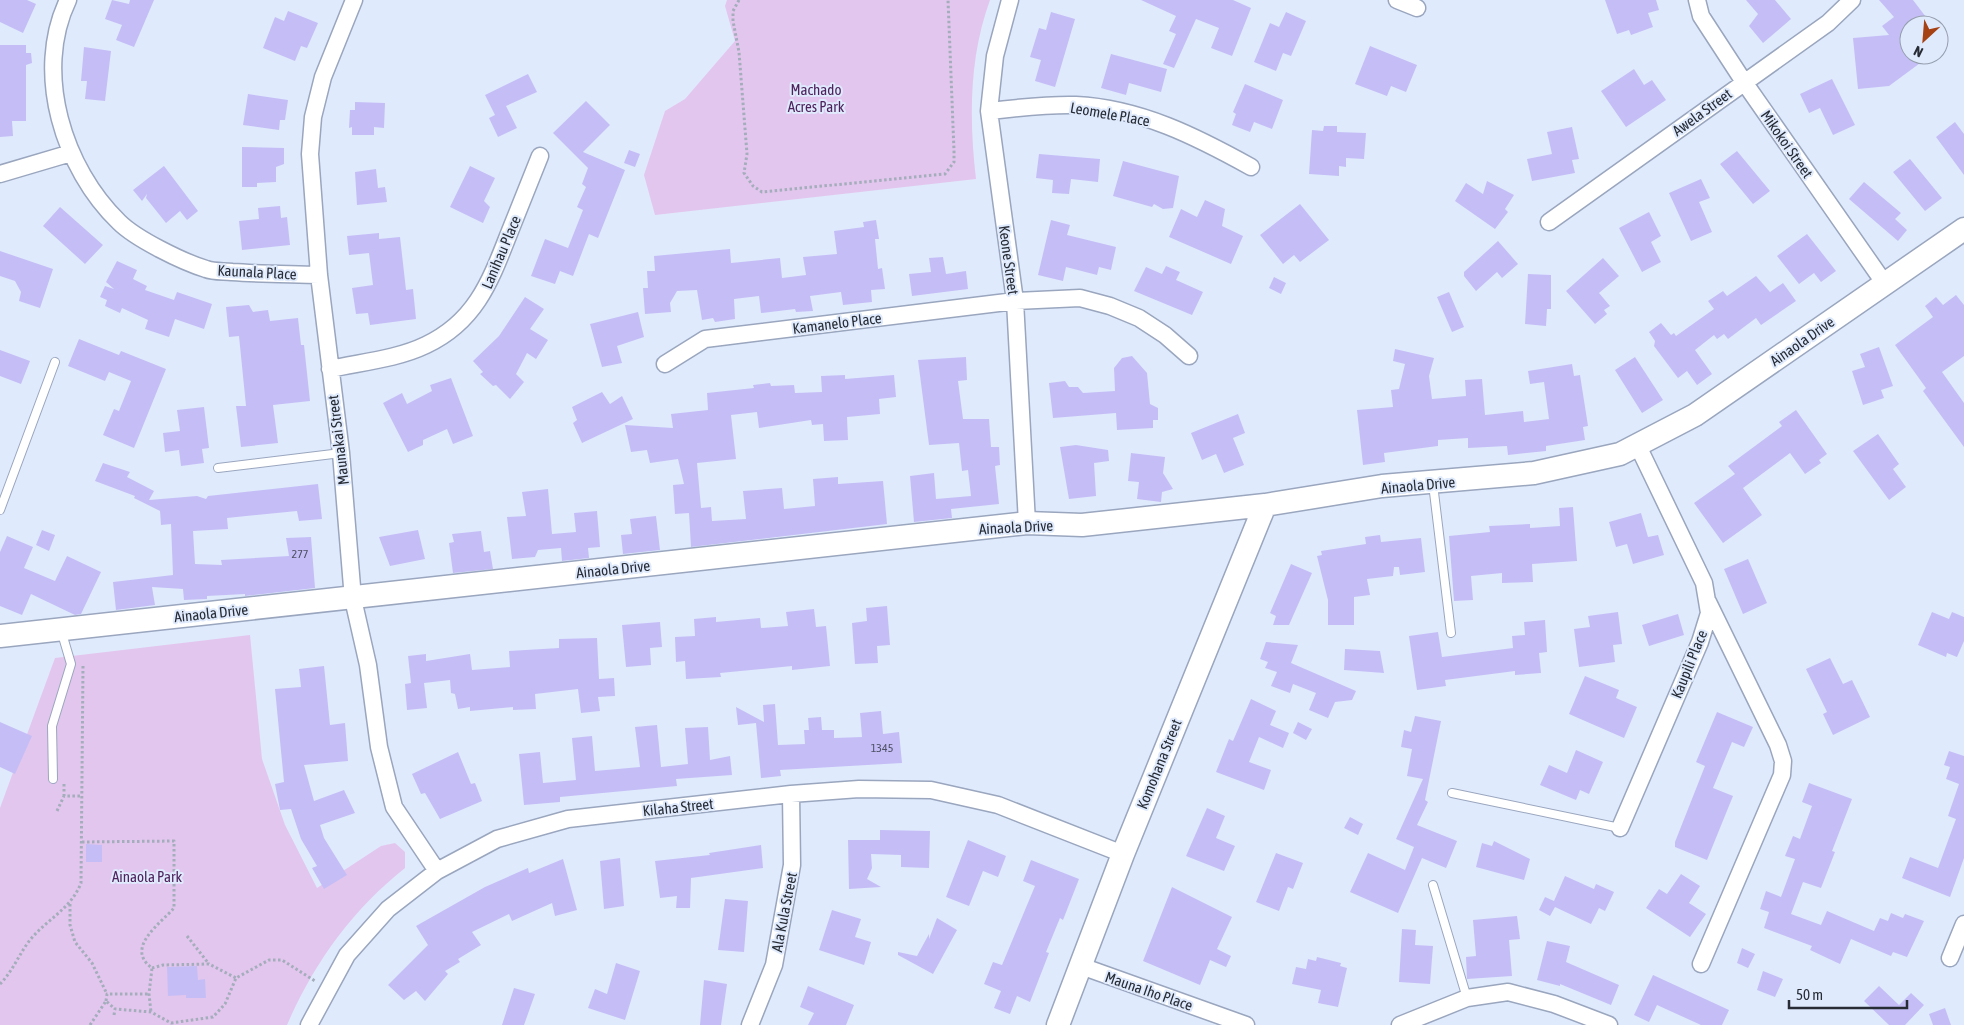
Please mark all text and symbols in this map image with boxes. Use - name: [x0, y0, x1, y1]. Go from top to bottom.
- north arrow: [1899, 15, 1949, 65]
- text: N: [1911, 43, 1926, 61]
- park label: Machado Acres Park: [788, 81, 845, 115]
- street label: Awela Street: [1669, 85, 1735, 139]
- street label: Leomele Place: [1069, 99, 1151, 129]
- street label: Mikokoi Street: [1757, 107, 1817, 181]
- street label: Lanihau Place: [478, 213, 524, 291]
- street label: Keone Street: [996, 224, 1022, 296]
- street label: Kaunala Place: [217, 261, 297, 283]
- street label: Kamanelo Place: [792, 309, 883, 337]
- street label: Ainaola Drive: [1767, 313, 1837, 369]
- street label: Maunakai Street: [324, 394, 352, 486]
- street label: Ainaola Drive: [1380, 473, 1456, 497]
- street label: Ainaola Drive: [978, 517, 1054, 537]
- house number: 277: [292, 547, 309, 561]
- street label: Ainaola Drive: [575, 557, 651, 581]
- street label: Ainaola Drive: [173, 601, 249, 625]
- street label: Kaupili Place: [1668, 627, 1710, 701]
- street label: Komohana Street: [1133, 717, 1185, 811]
- house number: 1345: [871, 741, 893, 755]
- street label: Kilaha Street: [642, 795, 714, 819]
- park label: Ainaola Park: [112, 868, 182, 885]
- street label: Ala Kula Street: [768, 871, 800, 953]
- street label: Mauna Iho Place: [1103, 968, 1195, 1014]
- scale bar: [1789, 978, 1906, 1010]
- text: 50 m: [1796, 986, 1823, 1003]

